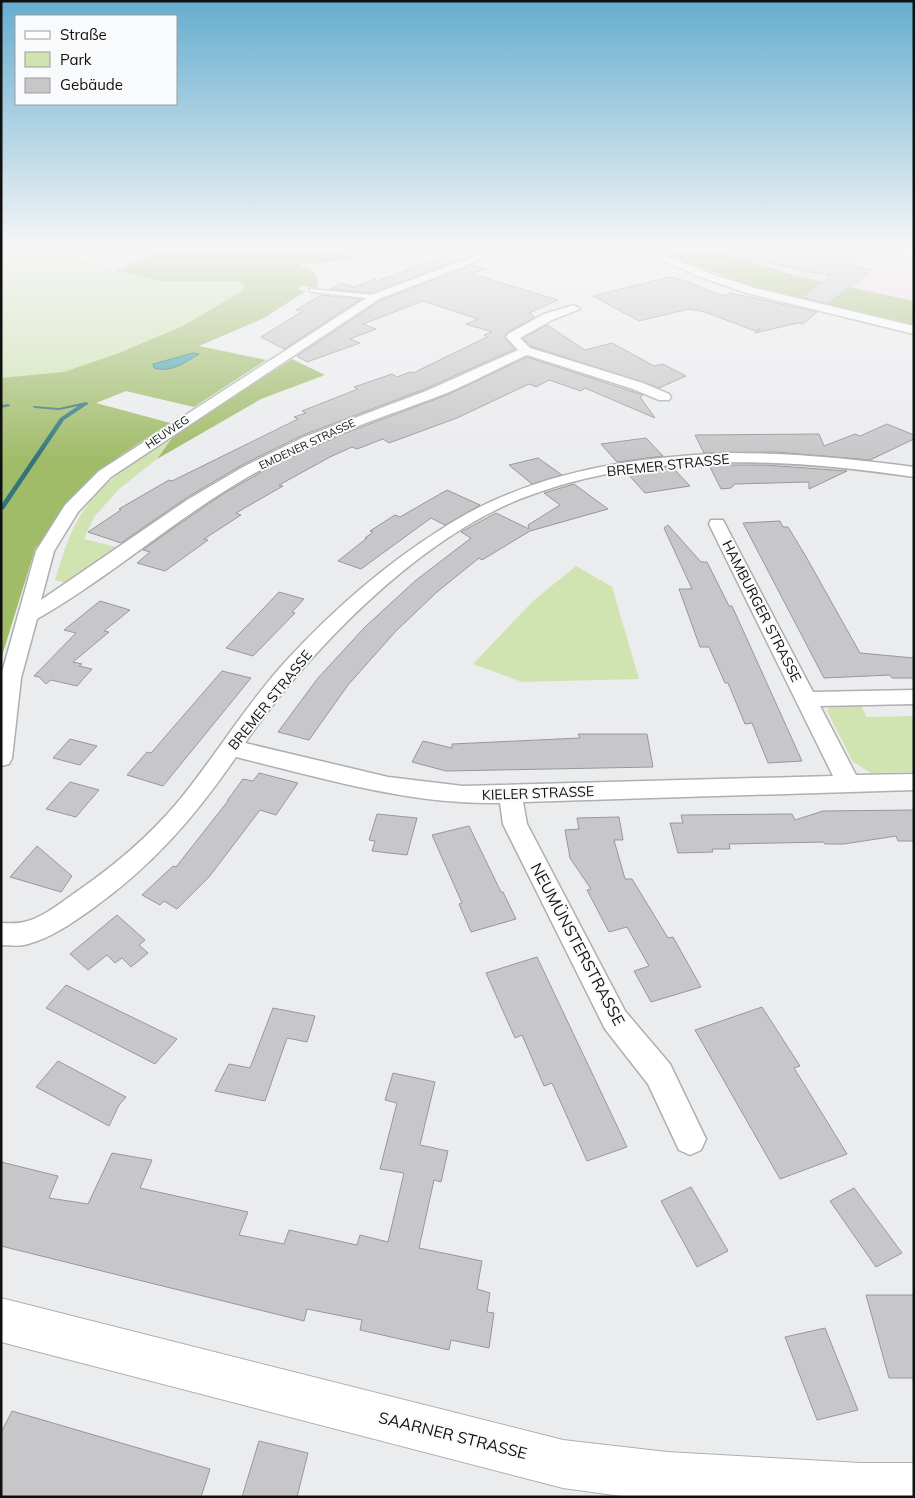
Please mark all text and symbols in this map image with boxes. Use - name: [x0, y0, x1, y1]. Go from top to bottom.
- legend: [15, 15, 178, 105]
- text: Straße: [60, 25, 107, 44]
- text: Park: [60, 50, 92, 69]
- text: Gebäude: [60, 75, 123, 94]
- street label: HEUWEG: [143, 412, 191, 452]
- street label: EMDENER STRASSE: [257, 416, 357, 472]
- street label: BREMER STRASSE: [606, 450, 730, 480]
- street label: HAMBURGER STRASSE: [718, 537, 806, 685]
- street label: BREMER STRASSE: [224, 646, 316, 754]
- street label: KIELER STRASSE: [482, 782, 594, 804]
- street label: NEUMÜNSTERSTRASSE: [527, 859, 629, 1029]
- street label: SAARNER STRASSE: [377, 1407, 529, 1463]

